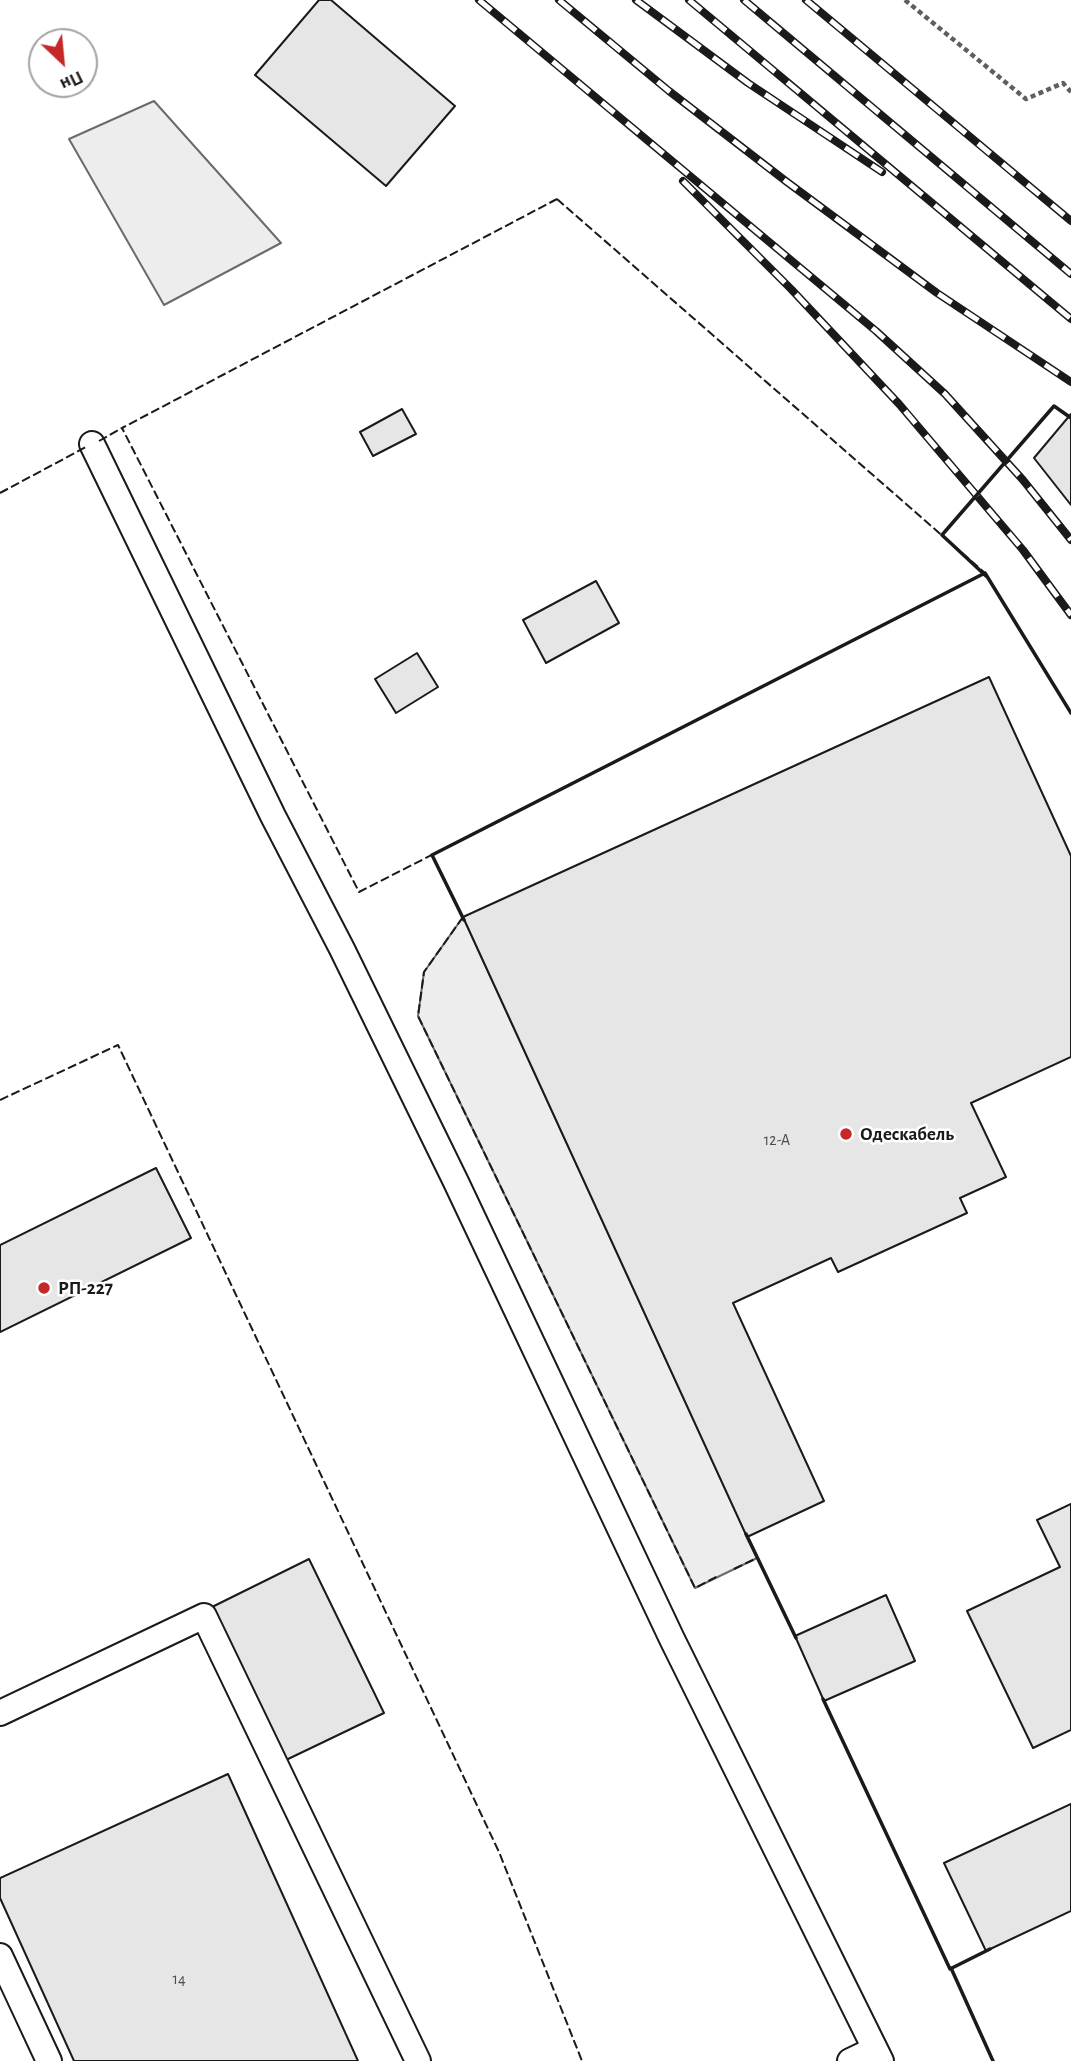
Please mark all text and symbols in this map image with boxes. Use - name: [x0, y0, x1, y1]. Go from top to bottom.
- north arrow: [28, 28, 98, 98]
- text: Пн: [57, 67, 86, 94]
- place label: Одескабель: [860, 1123, 954, 1145]
- marker: Одескабель: [838, 1126, 854, 1142]
- house number: 12-А: [764, 1130, 790, 1150]
- place label: РП-227: [58, 1277, 113, 1299]
- marker: РП-227: [36, 1280, 52, 1296]
- house number: 14: [172, 1969, 186, 1989]

